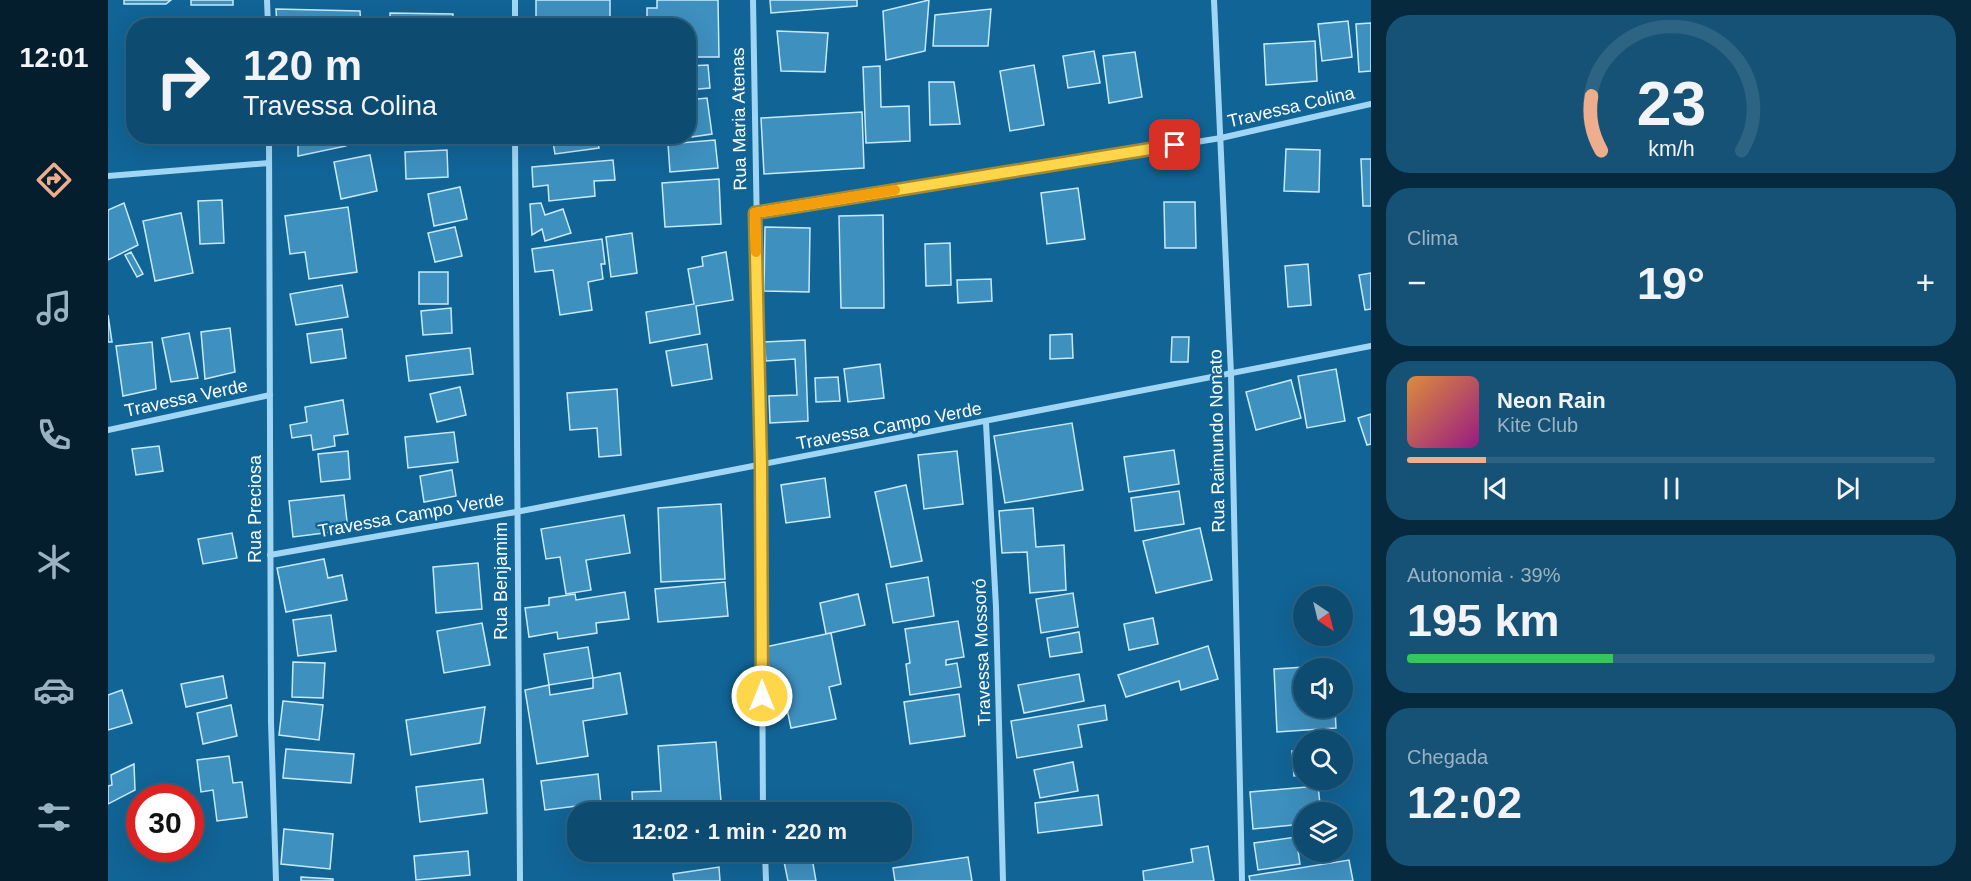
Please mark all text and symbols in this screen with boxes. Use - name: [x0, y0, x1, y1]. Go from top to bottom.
- icon: right: [144, 42, 222, 120]
- text: 120 m: [243, 42, 362, 89]
- text: 12:01: [19, 43, 89, 73]
- street label: Rua Maria Atenas: [728, 47, 750, 191]
- text: 23: [1636, 69, 1706, 138]
- street label: Travessa Colina: [1226, 82, 1357, 131]
- text: Travessa Colina: [243, 91, 437, 121]
- pin: [1149, 119, 1200, 170]
- icon: arrive: [1158, 128, 1191, 161]
- text: km/h: [1648, 137, 1694, 161]
- icon: directions: [33, 159, 75, 201]
- text: Clima: [1407, 227, 1458, 249]
- text: 19°: [1637, 258, 1705, 309]
- text: −: [1407, 264, 1426, 301]
- text: +: [1916, 264, 1935, 301]
- icon: music: [33, 287, 75, 329]
- street label: Rua Raimundo Nonato: [1205, 349, 1229, 533]
- street label: Travessa Verde: [123, 375, 249, 421]
- text: Neon Rain: [1497, 388, 1606, 413]
- street label: Travessa Campo Verde: [795, 398, 983, 454]
- icon: phone: [33, 414, 75, 456]
- text: Kite Club: [1497, 414, 1578, 436]
- street label: Rua Preciosa: [245, 454, 265, 563]
- icon: previous: [1479, 472, 1512, 505]
- icon: pause: [1655, 472, 1688, 505]
- icon: next: [1831, 472, 1864, 505]
- street label: Travessa Campo Verde: [316, 489, 506, 541]
- street label: Rua Benjamim: [491, 522, 511, 640]
- icon: climate: [33, 541, 75, 583]
- text: Autonomia · 39%: [1407, 564, 1560, 586]
- street label: Travessa Mossoró: [969, 578, 995, 726]
- north arrow: [1293, 586, 1353, 646]
- map controls: [1293, 586, 1353, 862]
- text: 195 km: [1407, 595, 1560, 646]
- button: sound: [1293, 658, 1353, 718]
- position arrow: [730, 664, 794, 728]
- icon: car: [33, 669, 75, 711]
- button: search: [1293, 730, 1353, 790]
- text: Chegada: [1407, 746, 1488, 768]
- text: 12:02: [1407, 777, 1522, 828]
- speed limit sign: 30: [126, 784, 204, 862]
- icon: filters: [33, 796, 75, 838]
- button: layers: [1293, 802, 1353, 862]
- text: 12:02 · 1 min · 220 m: [632, 819, 847, 844]

